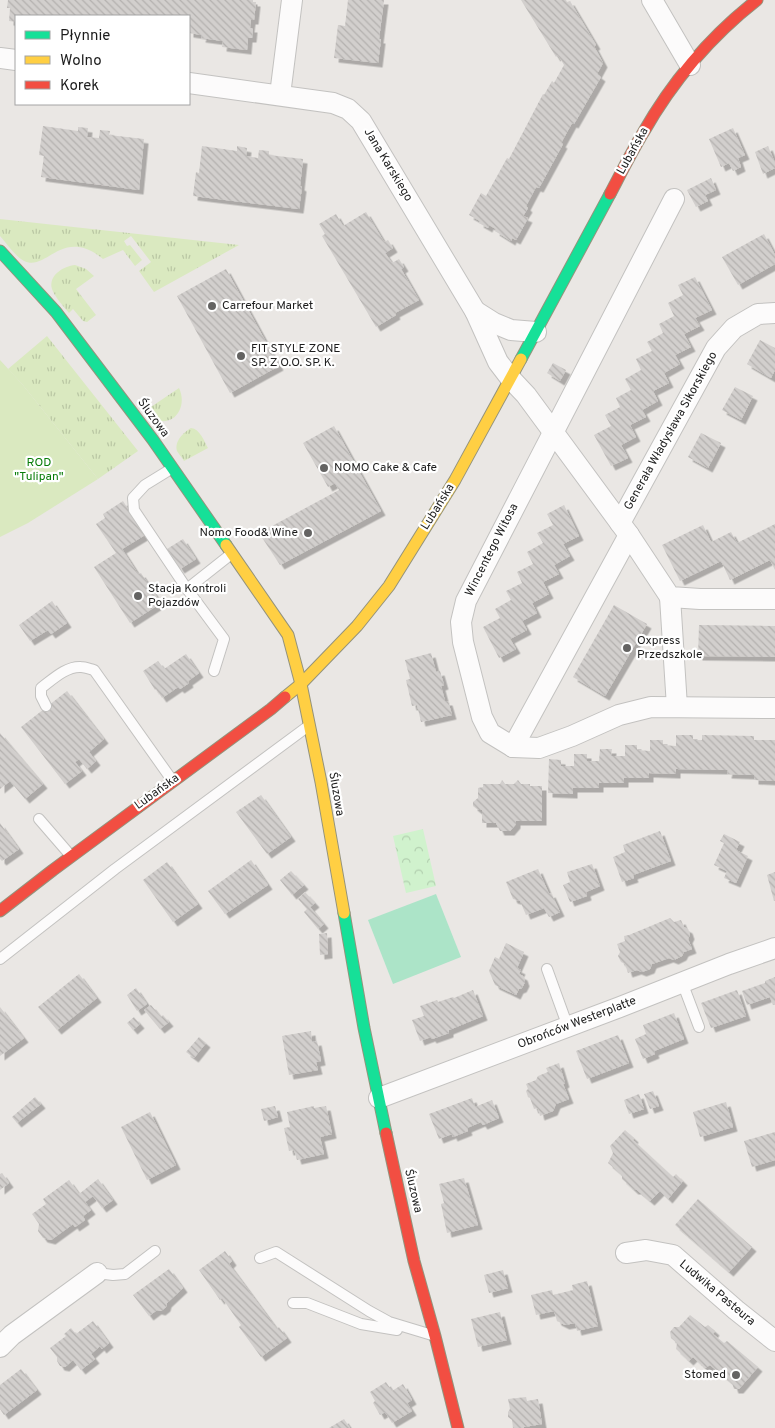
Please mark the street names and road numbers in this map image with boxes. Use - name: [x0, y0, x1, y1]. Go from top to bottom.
- street label: Jana Karskiego: [360, 125, 416, 205]
- street label: Lubańska: [613, 125, 653, 177]
- street label: Generała Władysława Sikorskiego: [621, 349, 721, 513]
- street label: Śluzowa: [133, 395, 173, 441]
- street label: Lubańska: [418, 481, 458, 533]
- street label: Wincentego Witosa: [462, 501, 522, 599]
- street label: Lubańska: [131, 770, 183, 814]
- street label: Śluzowa: [324, 771, 348, 817]
- street label: Obrońców Westerplatte: [515, 993, 639, 1053]
- street label: Śluzowa: [400, 1168, 426, 1214]
- street label: Ludwika Pasteura: [676, 1256, 758, 1330]

